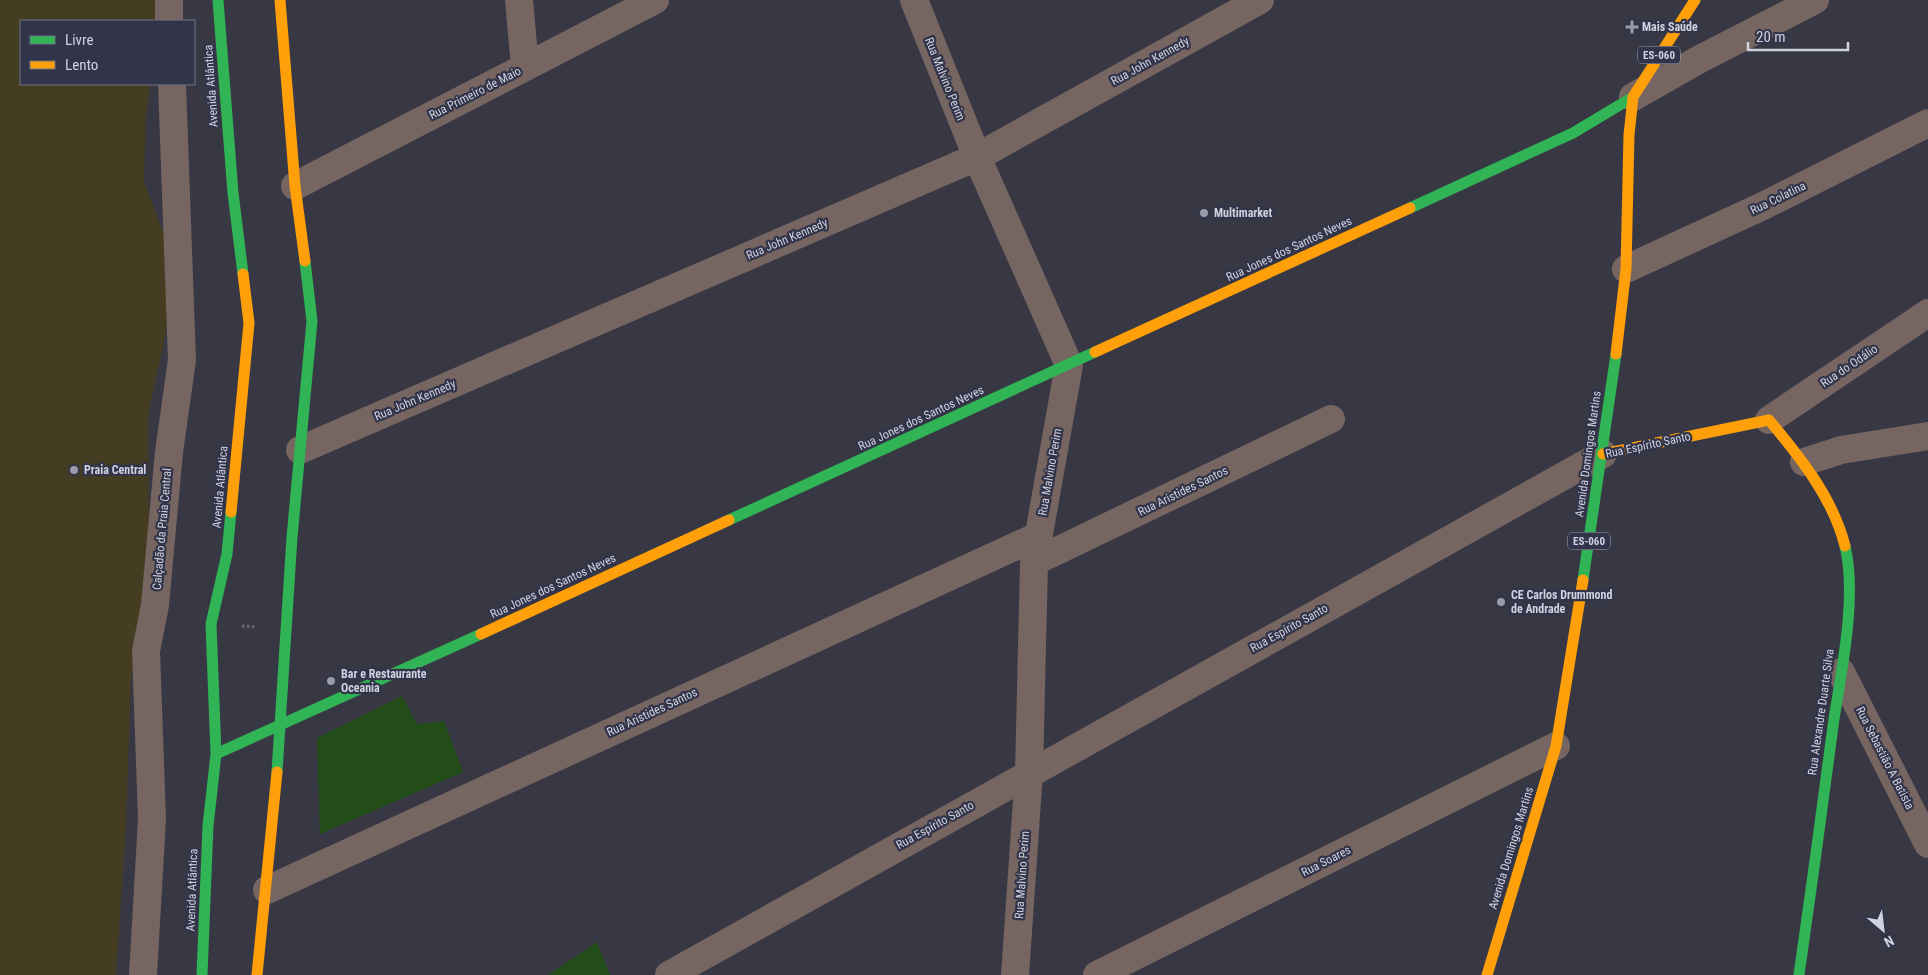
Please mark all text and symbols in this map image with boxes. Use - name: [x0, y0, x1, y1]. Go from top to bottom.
- legend: [20, 20, 195, 85]
- place label: Mais Saúde: [1642, 20, 1698, 34]
- scale bar: [1748, 20, 1848, 52]
- marker: Mais Saúde: [1626, 21, 1638, 33]
- text: 20 m: [1756, 28, 1786, 46]
- text: Livre: [65, 31, 93, 49]
- street label: Rua John Kennedy: [1109, 34, 1191, 88]
- street label: Rua Malvino Perim: [922, 35, 968, 123]
- street label: Avenida Atlântica: [201, 44, 221, 128]
- road number: ES-060: [1638, 46, 1680, 64]
- text: Lento: [65, 56, 98, 74]
- street label: Rua Primeiro de Maio: [427, 64, 523, 122]
- street label: Rua Colatina: [1748, 178, 1808, 217]
- place label: Multimarket: [1214, 206, 1273, 220]
- marker: Multimarket: [1198, 207, 1210, 219]
- street label: Rua Jones dos Santos Neves: [1224, 214, 1354, 284]
- street label: Rua John Kennedy: [744, 216, 830, 262]
- street label: Rua do Odálio: [1818, 342, 1880, 390]
- street label: Rua John Kennedy: [372, 377, 458, 423]
- street label: Rua Jones dos Santos Neves: [856, 383, 986, 453]
- street label: Avenida Domingos Martins: [1572, 390, 1604, 518]
- street label: Rua Malvino Perim: [1035, 427, 1065, 517]
- street label: Rua Espírito Santo: [1604, 429, 1692, 461]
- street label: Avenida Atlântica: [209, 445, 231, 529]
- place label: Praia Central: [84, 463, 146, 477]
- street label: Rua Aristides Santos: [1136, 463, 1230, 519]
- marker: Praia Central: [68, 464, 80, 476]
- street label: Calçadão da Praia Central: [150, 467, 174, 591]
- road number: ES-060: [1568, 532, 1610, 550]
- street label: Rua Jones dos Santos Neves: [488, 551, 618, 621]
- place label: CE Carlos Drummond de Andrade: [1511, 588, 1612, 616]
- marker: CE Carlos Drummond de Andrade: [1495, 596, 1507, 608]
- street label: Rua Espírito Santo: [1248, 601, 1330, 655]
- street label: Rua Alexandre Duarte Silva: [1805, 648, 1837, 776]
- place label: Bar e Restaurante Oceania: [341, 667, 427, 695]
- marker: Bar e Restaurante Oceania: [325, 675, 337, 687]
- street label: Rua Aristides Santos: [604, 685, 700, 739]
- street label: Rua Sebastião A Batista: [1853, 704, 1917, 812]
- street label: Avenida Domingos Martins: [1486, 785, 1536, 911]
- street label: Rua Espírito Santo: [894, 798, 976, 852]
- street label: Rua Malvino Perim: [1012, 830, 1032, 920]
- street label: Rua Soares: [1299, 843, 1353, 879]
- street label: Avenida Atlântica: [184, 848, 200, 932]
- north arrow: [1858, 905, 1908, 955]
- text: N: [1882, 932, 1897, 951]

